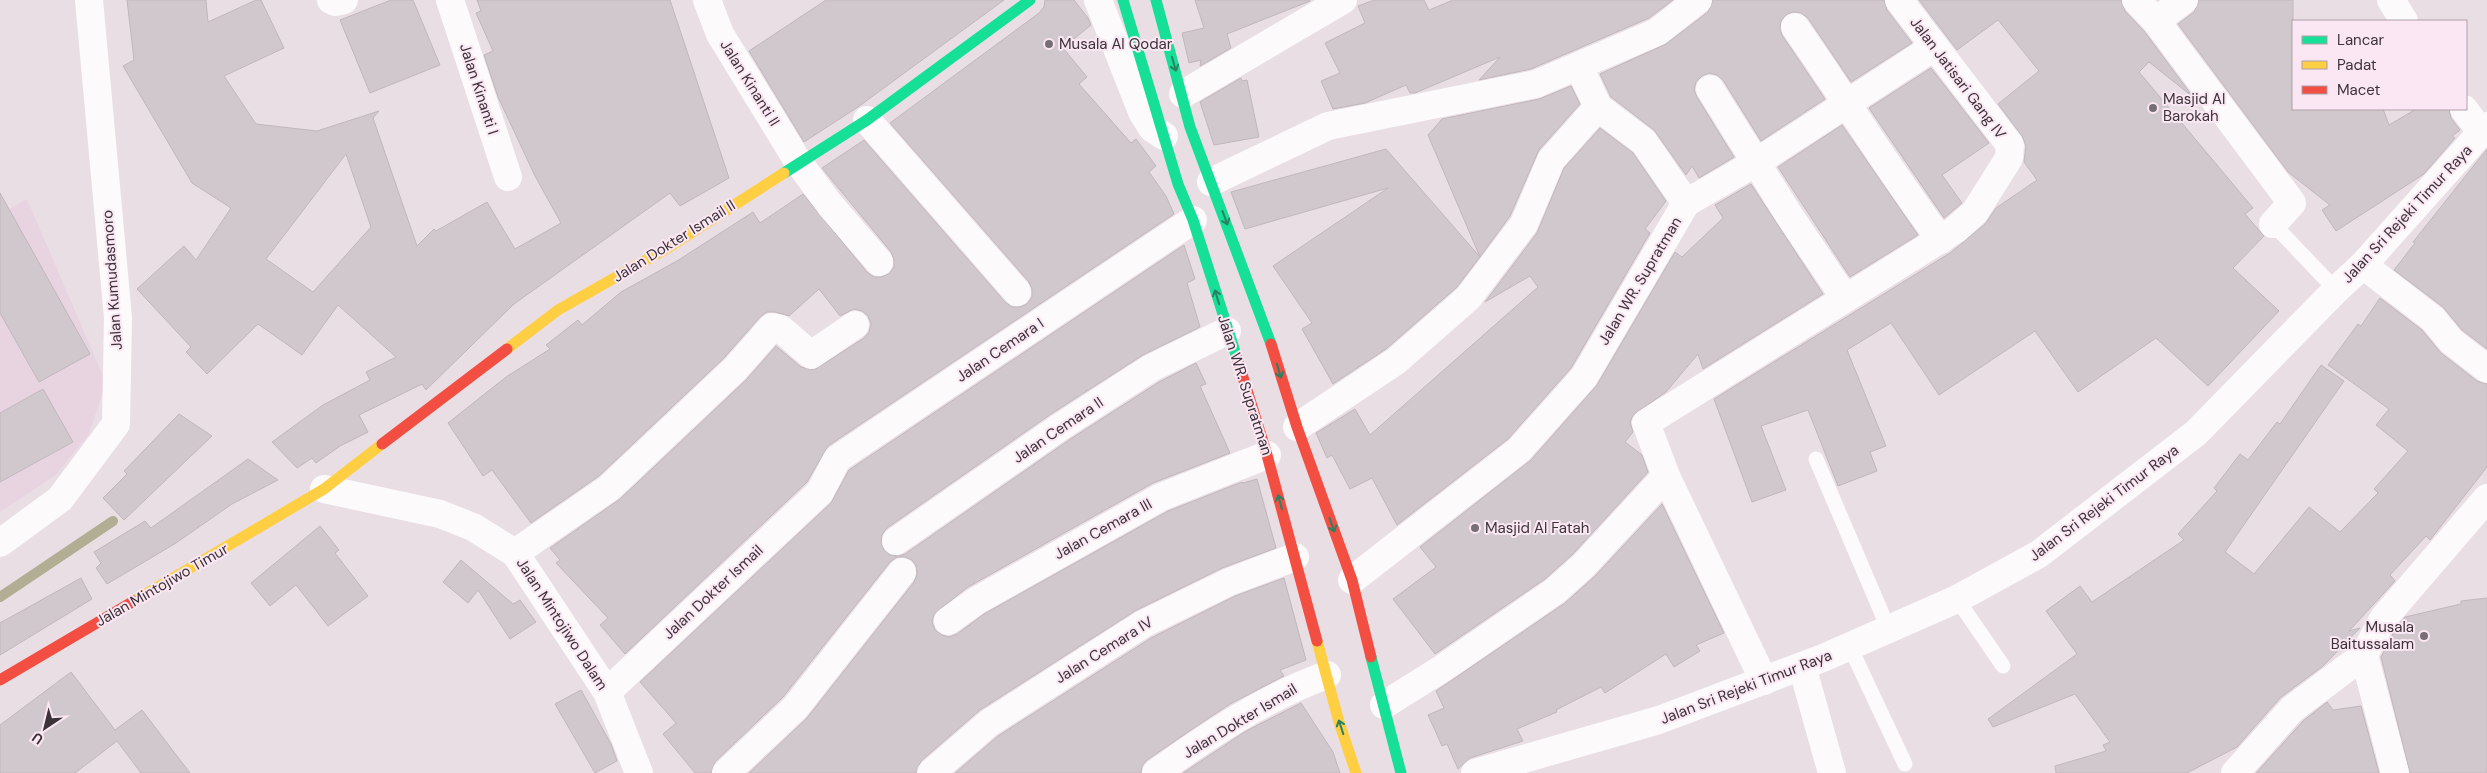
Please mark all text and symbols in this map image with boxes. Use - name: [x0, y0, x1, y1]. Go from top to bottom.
- street label: Jalan Jatisari Gang IV: [1906, 13, 2010, 143]
- legend: [2292, 20, 2467, 110]
- text: Lancar: [2337, 30, 2384, 50]
- place label: Musala Al Qodar: [1059, 34, 1173, 54]
- street label: Jalan Kinanti II: [716, 36, 784, 130]
- marker: Musala Al Qodar: [1043, 38, 1055, 50]
- street label: Jalan Kinanti I: [455, 41, 503, 137]
- one-way arrow: [1170, 55, 1179, 71]
- text: Padat: [2337, 55, 2377, 75]
- text: Macet: [2337, 80, 2381, 100]
- place label: Masjid Al Barokah: [2163, 89, 2225, 126]
- marker: Masjid Al Barokah: [2147, 102, 2159, 114]
- street label: Jalan Sri Rejeki Timur Raya: [2338, 141, 2476, 287]
- street label: Jalan Dokter Ismail II: [609, 195, 739, 287]
- street label: Jalan Kumudasmoro: [97, 209, 127, 351]
- one-way arrow: [1221, 210, 1230, 225]
- street label: Jalan WR. Supratman: [1594, 213, 1686, 349]
- one-way arrow: [1211, 289, 1221, 305]
- street label: Jalan WR. Supratman: [1213, 312, 1277, 458]
- street label: Jalan Cemara I: [952, 313, 1048, 387]
- one-way arrow: [1275, 363, 1285, 379]
- street label: Jalan Cemara II: [1009, 392, 1107, 468]
- street label: Jalan Sri Rejeki Timur Raya: [2025, 440, 2183, 566]
- street label: Jalan Cemara III: [1051, 494, 1155, 564]
- one-way arrow: [1275, 495, 1284, 511]
- one-way arrow: [1328, 516, 1337, 532]
- place label: Masjid Al Fatah: [1485, 518, 1589, 538]
- marker: Masjid Al Fatah: [1469, 522, 1481, 534]
- street label: Jalan Mintojiwo Timur: [92, 539, 232, 631]
- street label: Jalan Dokter Ismail: [659, 540, 767, 644]
- street label: Jalan Mintojiwo Dalam: [512, 554, 612, 694]
- street label: Jalan Cemara IV: [1051, 612, 1157, 688]
- place label: Musala Baitussalam: [2331, 617, 2414, 654]
- marker: Musala Baitussalam: [2418, 630, 2430, 642]
- street label: Jalan Sri Rejeki Timur Raya: [1657, 645, 1835, 729]
- street label: Jalan Dokter Ismail: [1179, 679, 1301, 763]
- north arrow: [20, 703, 70, 753]
- one-way arrow: [1336, 719, 1345, 735]
- text: U: [28, 729, 47, 749]

